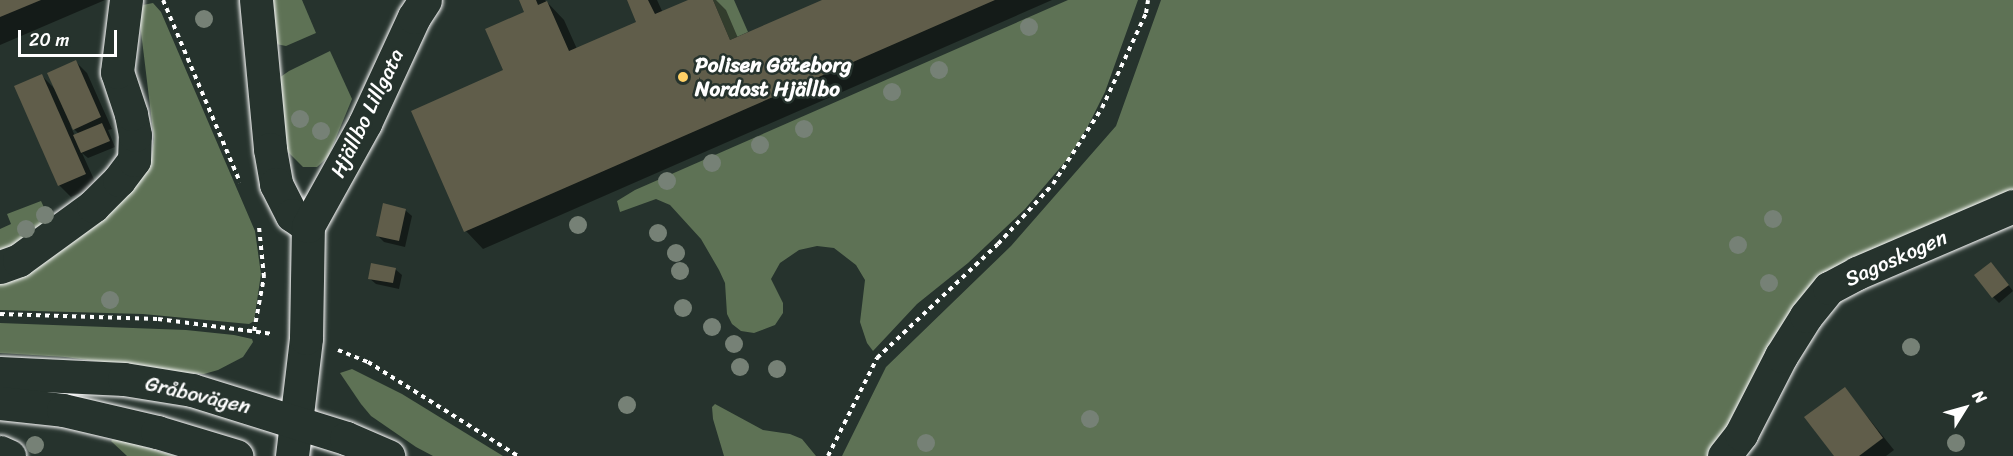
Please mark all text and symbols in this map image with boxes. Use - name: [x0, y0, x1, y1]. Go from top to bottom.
- scale bar: [21, 18, 120, 56]
- text: 20 m: [29, 24, 69, 56]
- street label: Hjällbo Lillgata: [325, 44, 409, 182]
- place label: Polisen Göteborg Nordost Hjällbo: [695, 52, 852, 102]
- marker: Polisen Göteborg Nordost Hjällbo: [676, 70, 690, 84]
- street label: Sagoskogen: [1841, 224, 1951, 292]
- street label: Gråbovägen: [143, 371, 253, 419]
- north arrow: [1935, 378, 1995, 438]
- text: N: [1965, 384, 1995, 410]

